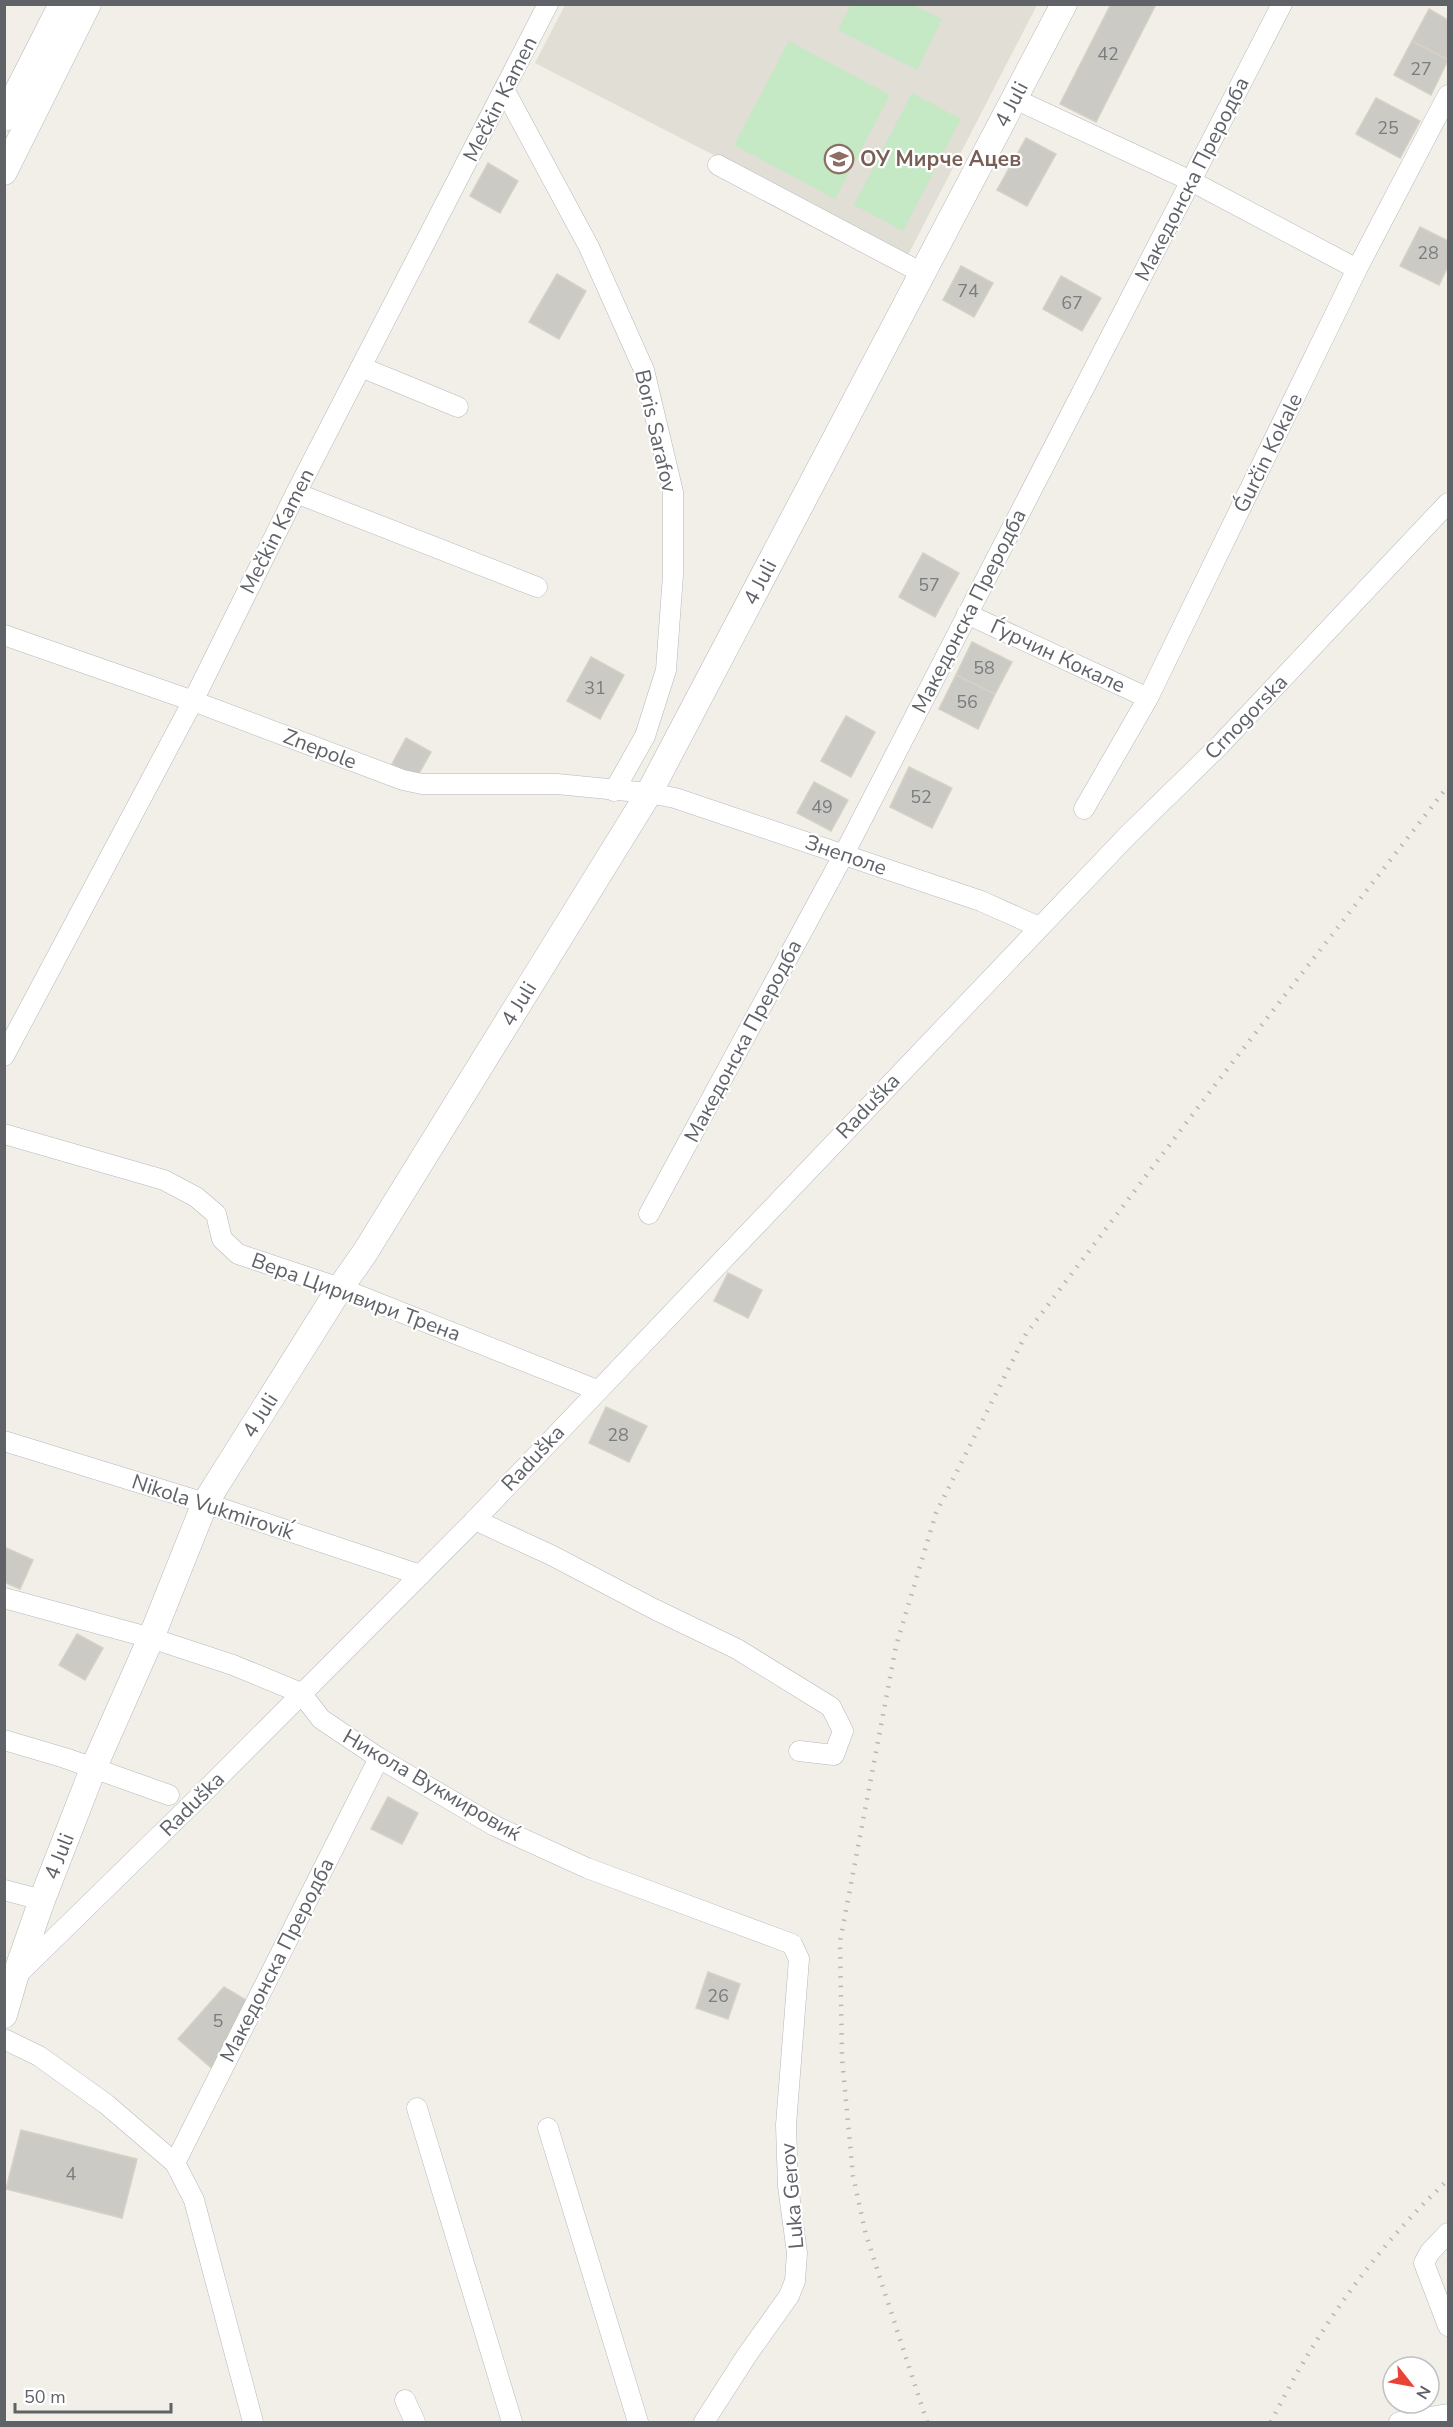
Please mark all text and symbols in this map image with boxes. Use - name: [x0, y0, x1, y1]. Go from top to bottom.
- street label: Mečkin Kamen: [456, 32, 544, 166]
- house number: 42: [1097, 42, 1119, 66]
- house number: 27: [1410, 57, 1432, 81]
- street label: Македонска Преродба: [1128, 72, 1256, 286]
- street label: 4 Juli: [988, 77, 1035, 132]
- house number: 25: [1377, 116, 1399, 140]
- school or university icon: ОУ Мирче Ацев: [823, 143, 855, 175]
- place label: ОУ Мирче Ацев: [860, 145, 1021, 173]
- house number: 28: [1417, 241, 1439, 265]
- house number: 74: [957, 279, 979, 303]
- house number: 67: [1061, 291, 1083, 315]
- street label: Boris Sarafov: [628, 367, 684, 495]
- street label: Ǵurčin Kokale: [1227, 389, 1309, 517]
- street label: Mečkin Kamen: [233, 464, 321, 598]
- street label: Македонска Преродба: [905, 504, 1033, 718]
- street label: 4 Juli: [736, 555, 783, 610]
- house number: 57: [918, 573, 940, 597]
- street label: Ѓурчин Кокале: [986, 613, 1130, 699]
- house number: 58: [973, 656, 995, 680]
- street label: Crnogorska: [1198, 668, 1294, 766]
- house number: 31: [584, 676, 606, 700]
- house number: 56: [956, 690, 978, 714]
- street label: Znepole: [279, 722, 361, 776]
- house number: 52: [910, 785, 932, 809]
- house number: 49: [811, 795, 833, 819]
- street label: Знеполе: [801, 828, 891, 882]
- street label: Македонска Преродба: [678, 935, 808, 1147]
- street label: 4 Juli: [494, 976, 543, 1031]
- street label: Raduška: [830, 1067, 906, 1145]
- street label: Вера Циривири Трена: [248, 1246, 464, 1348]
- street label: 4 Juli: [236, 1388, 285, 1443]
- street label: Raduška: [495, 1419, 571, 1497]
- house number: 28: [607, 1423, 629, 1447]
- street label: Nikola Vukmiroviḱ: [128, 1467, 298, 1547]
- street label: Никола Вукмировиќ: [338, 1723, 527, 1848]
- street label: Raduška: [154, 1766, 230, 1842]
- street label: 4 Juli: [37, 1829, 81, 1884]
- street label: Македонска Преродба: [213, 1853, 341, 2067]
- house number: 26: [707, 1984, 729, 2008]
- house number: 5: [213, 2009, 223, 2033]
- street label: Luka Gerov: [773, 2142, 811, 2250]
- house number: 4: [66, 2162, 77, 2186]
- north arrow: [1381, 2355, 1441, 2415]
- scale bar: [15, 2376, 171, 2414]
- text: N: [1410, 2381, 1436, 2403]
- text: 50 m: [24, 2385, 66, 2409]

